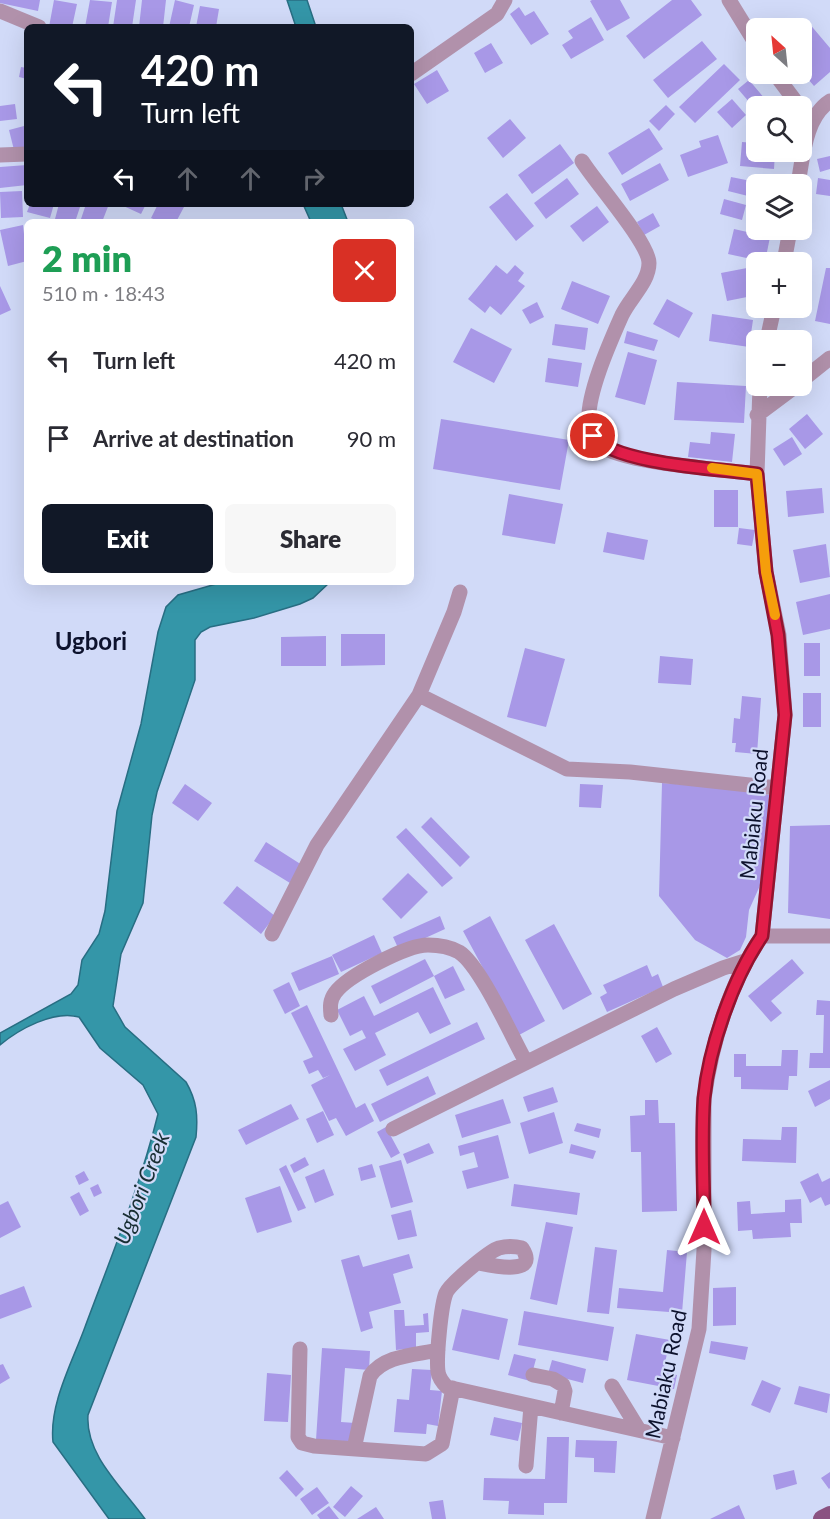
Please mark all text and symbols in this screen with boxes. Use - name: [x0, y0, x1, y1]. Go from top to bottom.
- north arrow: [746, 18, 812, 84]
- map controls: [746, 18, 812, 396]
- text: 420 m: [141, 45, 259, 95]
- icon: left: [42, 48, 120, 126]
- text: Turn left: [141, 96, 240, 129]
- button: search: [746, 96, 812, 162]
- icon: left: [108, 162, 141, 195]
- icon: ahead: [171, 162, 204, 195]
- icon: ahead: [234, 162, 267, 195]
- icon: right: [297, 162, 330, 195]
- button: layers: [746, 174, 812, 240]
- text: 2 min: [42, 236, 132, 280]
- button: close: [333, 239, 396, 302]
- button: +: [746, 252, 812, 318]
- text: 510 m · 18:43: [42, 281, 165, 305]
- button: −: [746, 330, 812, 396]
- icon: left: [42, 344, 75, 377]
- text: Turn left: [93, 347, 175, 374]
- text: 420 m: [334, 347, 396, 374]
- pin: [567, 410, 618, 461]
- icon: arrive: [576, 419, 609, 452]
- icon: arrive: [42, 422, 75, 455]
- text: Arrive at destination: [93, 425, 294, 452]
- text: 90 m: [347, 425, 396, 452]
- button: Exit: [42, 504, 213, 573]
- button: Share: [225, 504, 396, 573]
- district label: Ugbori: [55, 626, 127, 655]
- street label: Mabiaku Road: [734, 747, 772, 881]
- water label: Ugbori Creek: [107, 1128, 175, 1248]
- position arrow: [672, 1195, 736, 1259]
- street label: Mabiaku Road: [639, 1307, 691, 1441]

